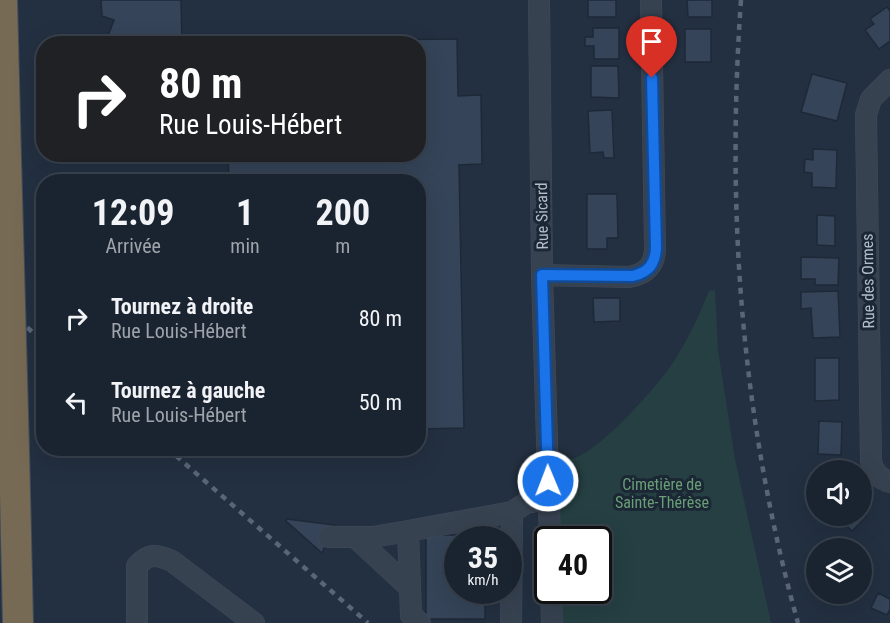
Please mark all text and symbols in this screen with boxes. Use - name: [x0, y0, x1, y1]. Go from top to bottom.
- pin: [626, 16, 677, 78]
- icon: arrive: [635, 25, 668, 58]
- text: 80 m: [159, 59, 242, 108]
- icon: right: [60, 60, 138, 138]
- text: Rue Louis-Hébert: [159, 109, 342, 141]
- street label: Rue Sicard: [532, 182, 552, 250]
- text: 12:09: [92, 192, 174, 234]
- text: 1: [236, 192, 254, 234]
- text: 200: [316, 192, 370, 234]
- street label: Rue des Ormes: [858, 233, 878, 329]
- text: Arrivée: [105, 234, 161, 258]
- text: min: [230, 234, 260, 258]
- text: m: [335, 234, 350, 258]
- text: Tournez à droite: [111, 294, 253, 319]
- icon: right: [60, 302, 93, 335]
- text: 80 m: [359, 306, 402, 331]
- text: Rue Louis-Hébert: [111, 319, 247, 343]
- text: Tournez à gauche: [111, 378, 265, 403]
- icon: left: [60, 386, 93, 419]
- text: 50 m: [359, 390, 402, 415]
- text: Rue Louis-Hébert: [111, 403, 247, 427]
- position arrow: [516, 449, 580, 513]
- map controls: [806, 460, 872, 604]
- button: sound: [806, 460, 872, 526]
- park label: Cimetière de Sainte-Thérèse: [615, 475, 709, 512]
- speed limit sign: 40: [534, 526, 612, 604]
- button: layers: [806, 538, 872, 604]
- text: 35: [468, 540, 498, 575]
- text: km/h: [468, 571, 498, 589]

